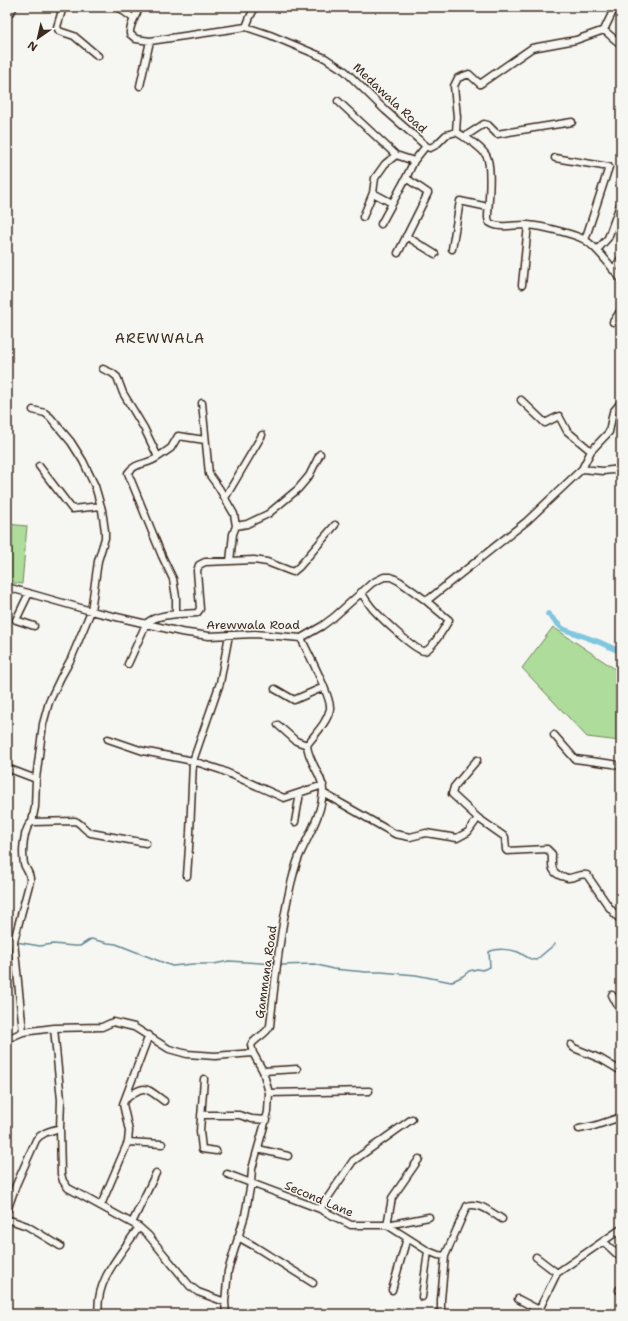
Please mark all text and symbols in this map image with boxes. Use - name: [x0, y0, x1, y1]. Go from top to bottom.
- north arrow: [18, 18, 58, 58]
- text: N: [25, 37, 40, 55]
- street label: Medawala Road: [350, 59, 431, 137]
- district label: AREWWALA: [115, 329, 205, 347]
- street label: Arewwala Road: [206, 617, 300, 633]
- street label: Gammana Road: [252, 924, 280, 1019]
- street label: Second Lane: [282, 1177, 356, 1221]

